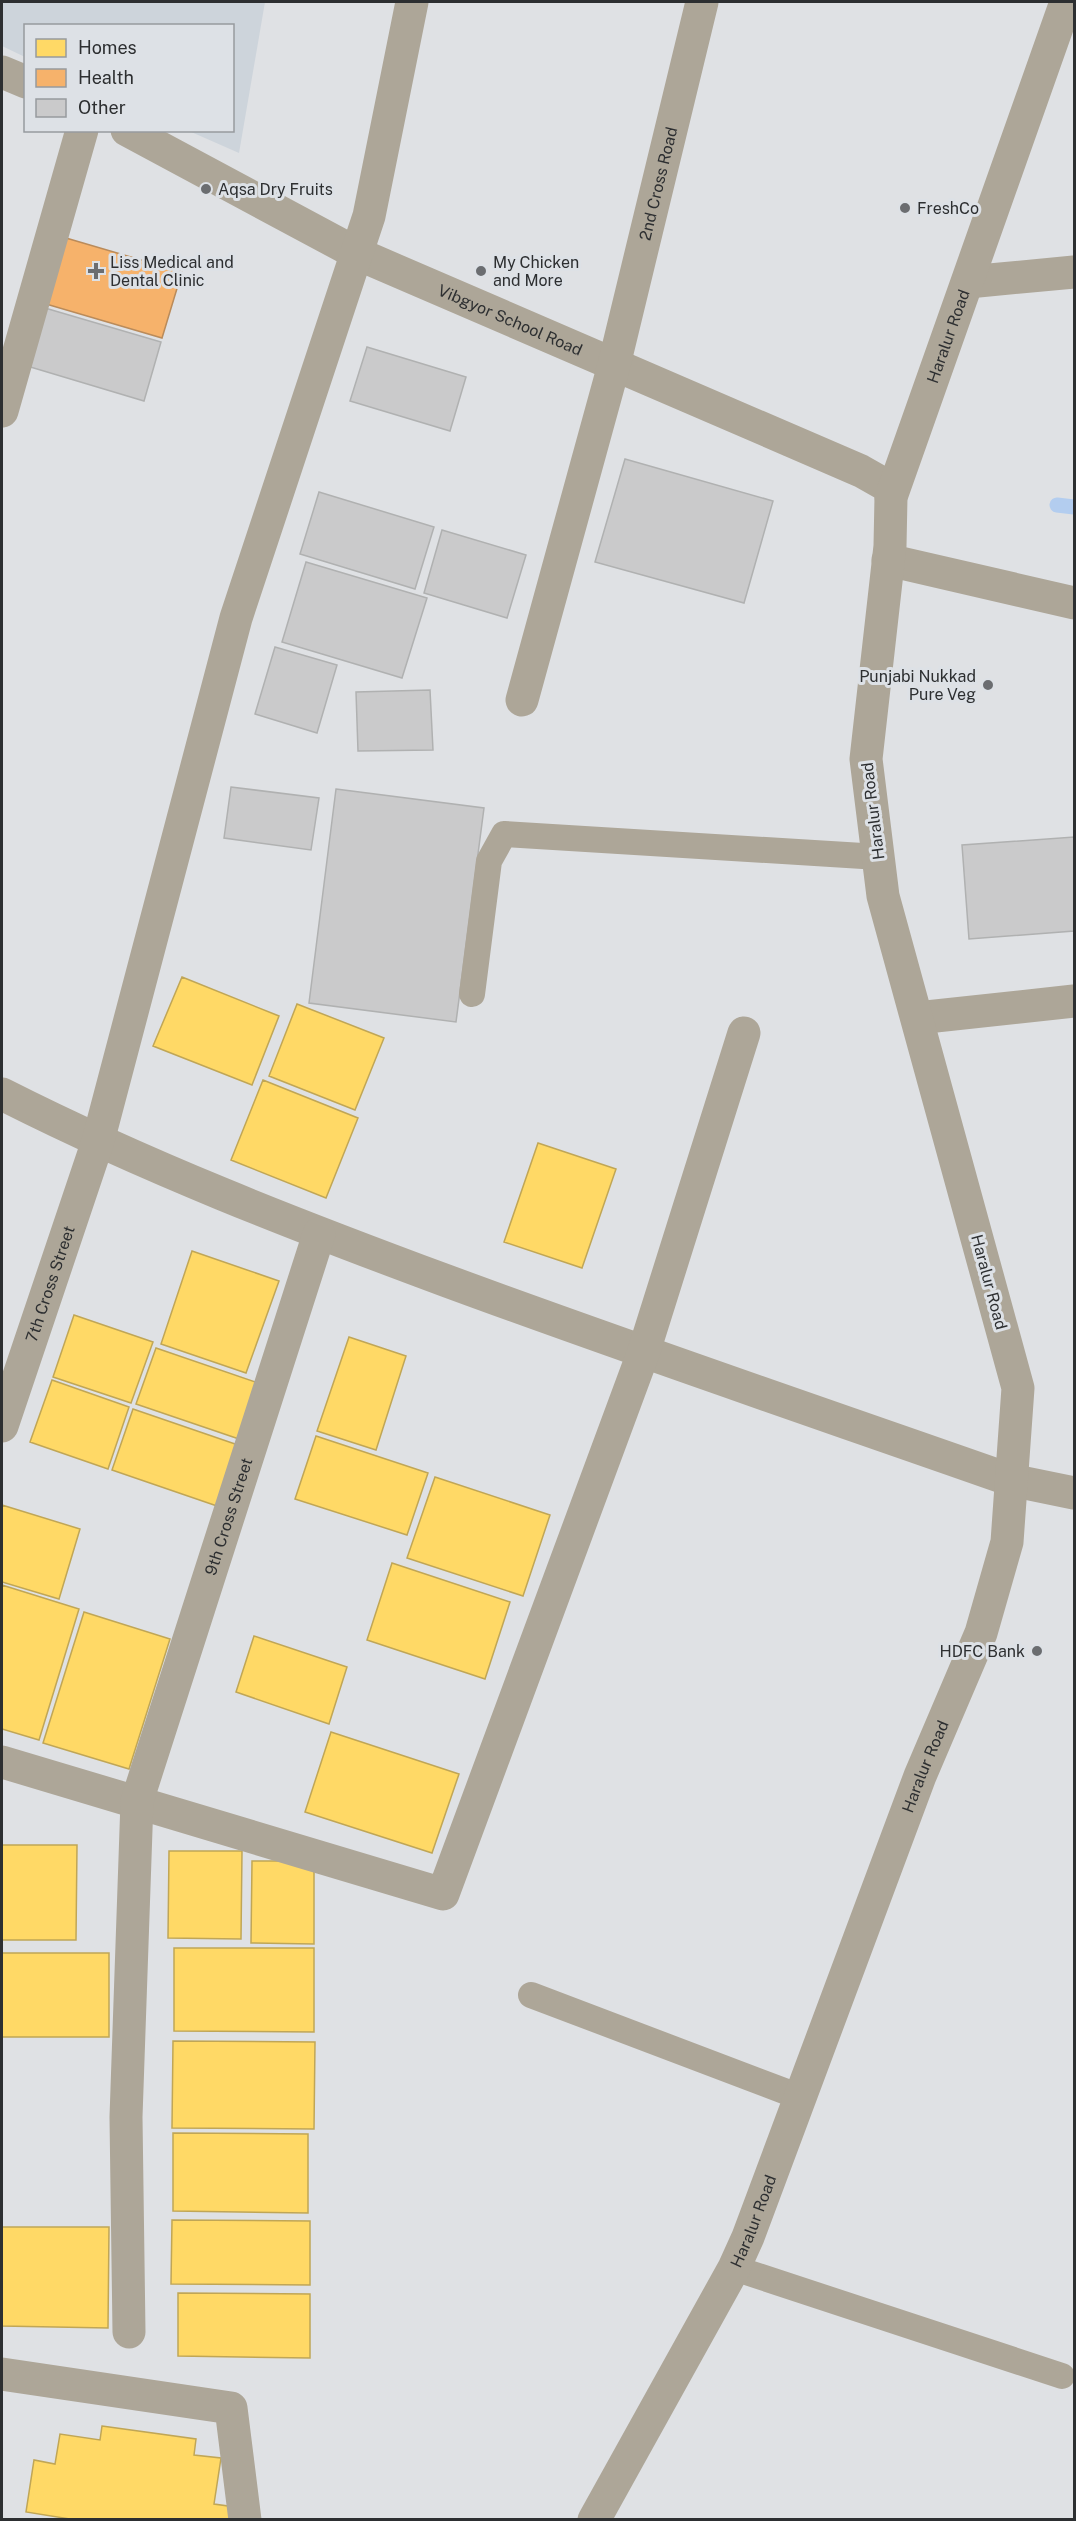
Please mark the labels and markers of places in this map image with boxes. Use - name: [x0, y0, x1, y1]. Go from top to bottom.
- place label: Aqsa Dry Fruits: [218, 180, 333, 199]
- marker: Aqsa Dry Fruits: [199, 182, 213, 196]
- place label: FreshCo: [917, 199, 979, 218]
- marker: FreshCo: [898, 201, 912, 215]
- place label: Liss Medical and Dental Clinic: [110, 253, 234, 290]
- place label: My Chicken and More: [493, 253, 579, 290]
- marker: Liss Medical and Dental Clinic: [87, 262, 105, 280]
- marker: My Chicken and More: [474, 264, 488, 278]
- place label: Punjabi Nukkad Pure Veg: [859, 667, 976, 704]
- marker: Punjabi Nukkad Pure Veg: [981, 678, 995, 692]
- place label: HDFC Bank: [939, 1642, 1025, 1661]
- marker: HDFC Bank: [1030, 1644, 1044, 1658]

